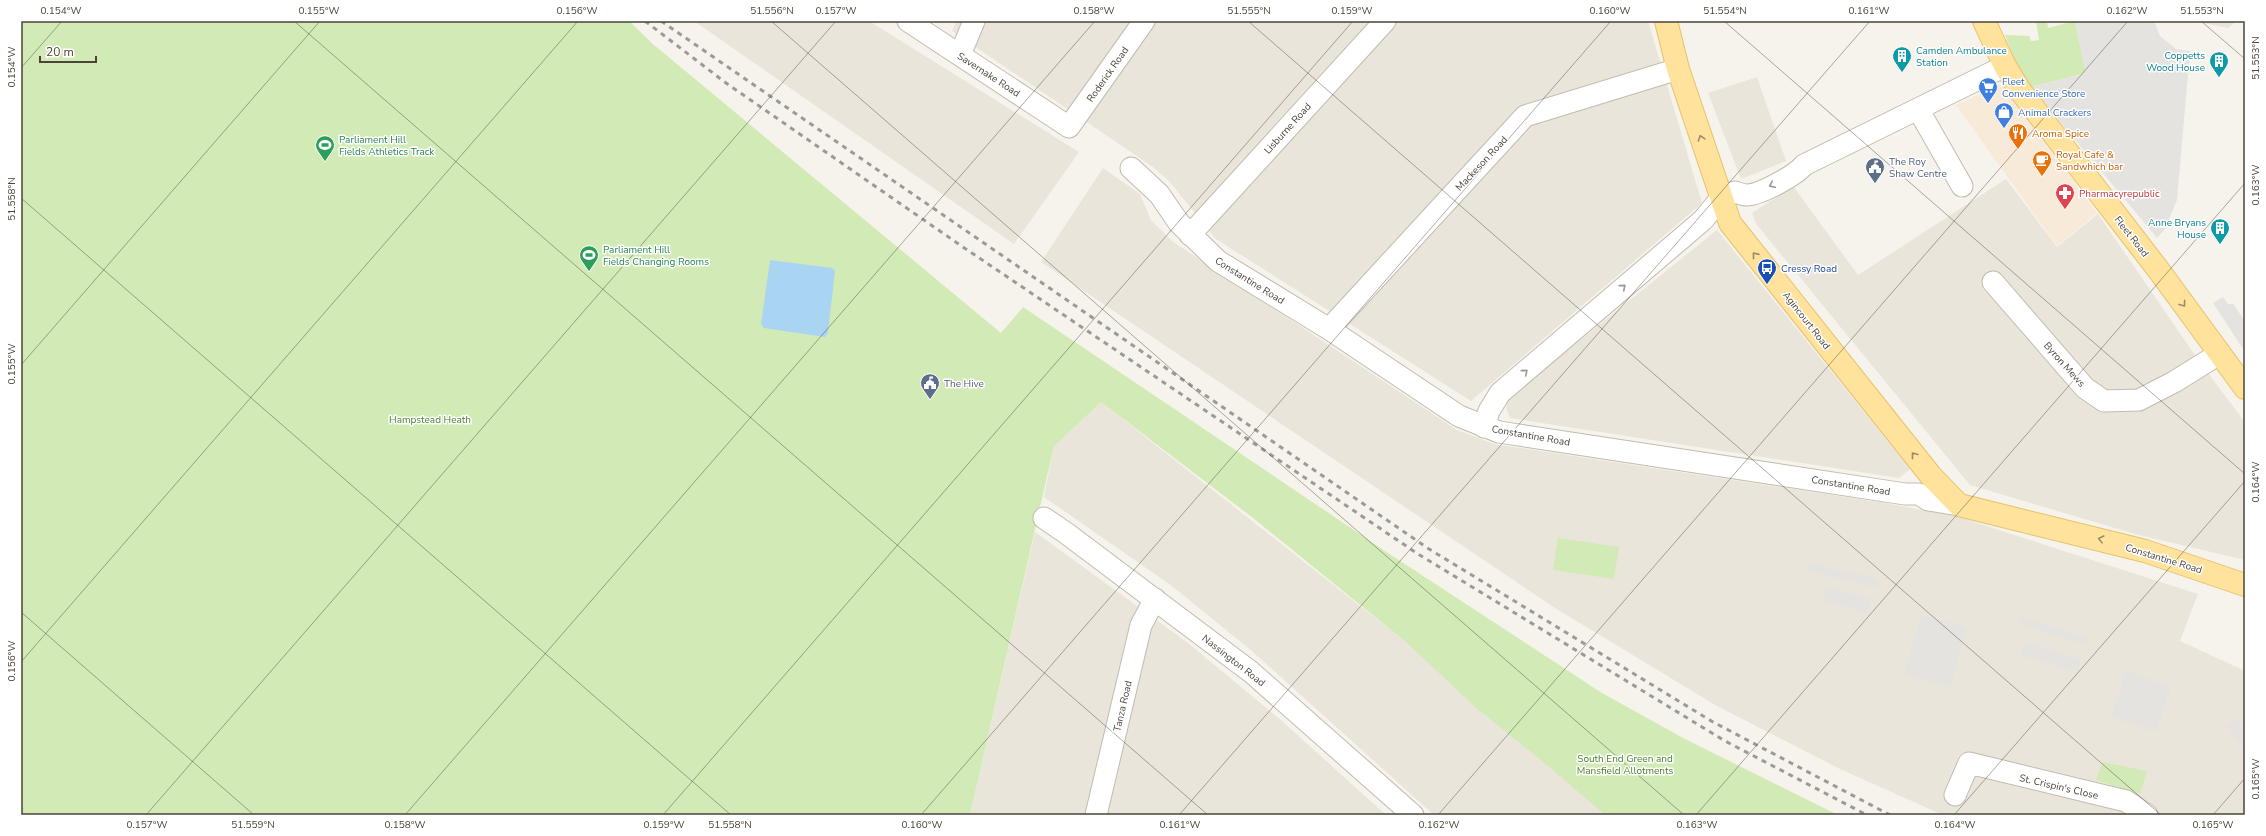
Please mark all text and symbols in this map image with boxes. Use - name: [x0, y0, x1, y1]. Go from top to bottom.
- text: 0.154°W: [40, 4, 82, 18]
- text: 0.155°W: [298, 4, 340, 18]
- text: 0.156°W: [556, 4, 598, 18]
- text: 51.556°N: [750, 4, 794, 18]
- text: 0.157°W: [815, 4, 857, 18]
- text: 0.158°W: [1073, 4, 1115, 18]
- text: 51.555°N: [1227, 4, 1271, 18]
- text: 0.159°W: [1331, 4, 1373, 18]
- text: 0.160°W: [1589, 4, 1631, 18]
- text: 51.554°N: [1703, 4, 1747, 18]
- text: 0.161°W: [1848, 4, 1890, 18]
- text: 0.162°W: [2106, 4, 2148, 18]
- text: 51.553°N: [2180, 4, 2224, 18]
- text: 51.553°N: [2249, 36, 2263, 80]
- scale bar: [40, 38, 96, 64]
- text: 20 m: [46, 44, 74, 60]
- street label: Roderick Road: [1084, 44, 1132, 105]
- place label: Camden Ambulance Station: [1916, 44, 2007, 70]
- building icon: Camden Ambulance Station: [1891, 45, 1913, 73]
- text: 0.154°W: [5, 46, 19, 88]
- street label: Savernake Road: [954, 49, 1023, 101]
- place label: Coppetts Wood House: [2146, 49, 2205, 75]
- building icon: Coppetts Wood House: [2208, 50, 2230, 78]
- place label: Fleet Convenience Store: [2002, 75, 2085, 101]
- supermarket icon: Fleet Convenience Store: [1977, 76, 1999, 104]
- street label: Lisburne Road: [1261, 100, 1315, 157]
- shop icon: Animal Crackers: [1993, 101, 2015, 129]
- place label: Animal Crackers: [2018, 106, 2092, 120]
- restaurant icon: Aroma Spice: [2007, 122, 2029, 150]
- place label: Aroma Spice: [2032, 127, 2089, 141]
- place label: Parliament Hill Fields Athletics Track: [339, 133, 435, 159]
- street label: Mackeson Road: [1453, 133, 1511, 194]
- sports icon: Parliament Hill Fields Athletics Track: [314, 134, 336, 162]
- one-way arrow: [1697, 135, 1706, 142]
- place label: Royal Cafe & Sandwhich bar: [2056, 148, 2123, 174]
- cafe icon: Royal Cafe & Sandwhich bar: [2031, 149, 2053, 177]
- place label: The Roy Shaw Centre: [1889, 155, 1947, 181]
- public building icon: The Roy Shaw Centre: [1864, 156, 1886, 184]
- text: 0.163°W: [2249, 164, 2263, 206]
- text: 51.558°N: [5, 177, 19, 221]
- one-way arrow: [1768, 180, 1776, 188]
- pharmacy icon: Pharmacyrepublic: [2054, 182, 2076, 210]
- place label: Pharmacyrepublic: [2079, 187, 2160, 201]
- street label: Fleet Road: [2111, 213, 2152, 260]
- place label: Anne Bryans House: [2148, 216, 2206, 242]
- building icon: Anne Bryans House: [2209, 217, 2231, 245]
- place label: Parliament Hill Fields Changing Rooms: [603, 243, 709, 269]
- sports icon: Parliament Hill Fields Changing Rooms: [578, 244, 600, 272]
- one-way arrow: [1753, 252, 1760, 259]
- street label: Constantine Road: [1212, 254, 1287, 308]
- bus stop icon: Cressy Road: [1756, 257, 1778, 285]
- place label: Cressy Road: [1781, 262, 1837, 276]
- one-way arrow: [1618, 285, 1626, 292]
- street label: Agincourt Road: [1779, 289, 1833, 353]
- one-way arrow: [2178, 300, 2186, 307]
- street label: Byron Mews: [2040, 339, 2088, 390]
- text: 0.155°W: [5, 343, 19, 385]
- one-way arrow: [1520, 370, 1527, 377]
- public building icon: The Hive: [919, 372, 941, 400]
- place label: The Hive: [944, 377, 984, 391]
- park label: Hampstead Heath: [389, 413, 471, 427]
- street label: Constantine Road: [1490, 422, 1571, 450]
- one-way arrow: [1912, 452, 1919, 459]
- text: 0.164°W: [2249, 461, 2263, 503]
- street label: Constantine Road: [1810, 473, 1891, 499]
- one-way arrow: [2098, 536, 2105, 544]
- street label: Constantine Road: [2124, 541, 2204, 577]
- street label: Nassington Road: [1199, 632, 1268, 690]
- text: 0.156°W: [5, 640, 19, 682]
- street label: Tanza Road: [1110, 679, 1136, 733]
- park label: South End Green and Mansfield Allotments: [1577, 752, 1673, 778]
- text: 0.165°W: [2249, 758, 2263, 800]
- street label: St. Crispin's Close: [2018, 771, 2100, 803]
- text: 0.157°W: [126, 818, 168, 832]
- text: 51.559°N: [231, 818, 275, 832]
- text: 0.158°W: [384, 818, 426, 832]
- text: 0.159°W: [643, 818, 685, 832]
- text: 51.558°N: [708, 818, 752, 832]
- text: 0.160°W: [901, 818, 943, 832]
- text: 0.161°W: [1159, 818, 1201, 832]
- text: 0.162°W: [1418, 818, 1460, 832]
- text: 0.163°W: [1676, 818, 1718, 832]
- text: 0.164°W: [1934, 818, 1976, 832]
- text: 0.165°W: [2192, 818, 2234, 832]

